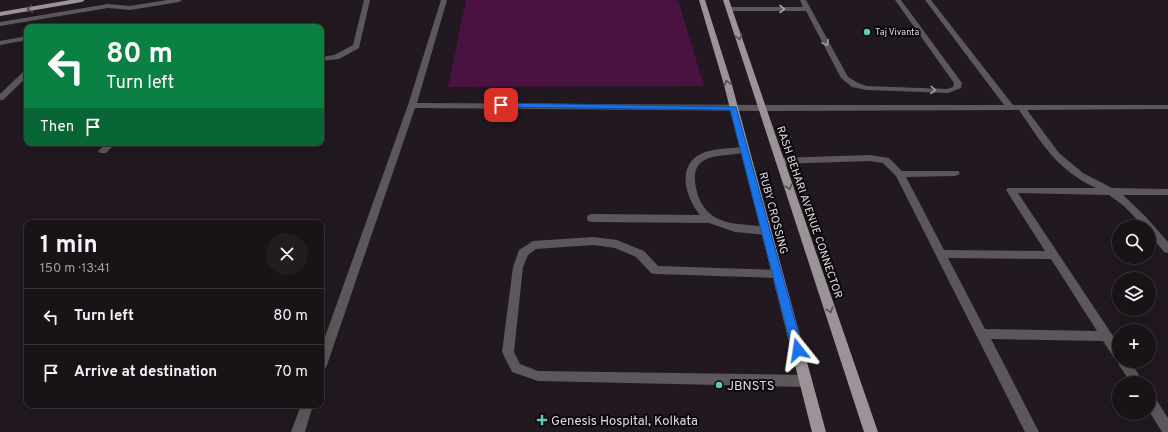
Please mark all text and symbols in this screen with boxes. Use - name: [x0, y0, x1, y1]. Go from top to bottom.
- one-way arrow: [27, 4, 33, 13]
- one-way arrow: [779, 5, 785, 13]
- marker: Taj Vivanta: [862, 27, 872, 37]
- place label: Taj Vivanta: [875, 27, 919, 38]
- one-way arrow: [734, 33, 742, 40]
- text: 80 m: [106, 37, 173, 73]
- one-way arrow: [822, 39, 829, 46]
- icon: left: [40, 40, 92, 92]
- text: Turn left: [106, 72, 174, 95]
- one-way arrow: [723, 80, 732, 87]
- one-way arrow: [930, 86, 936, 94]
- pin: [484, 88, 518, 122]
- icon: arrive: [490, 94, 512, 116]
- icon: arrive: [82, 116, 104, 138]
- text: Then: [40, 118, 74, 137]
- street label: RASH BEHARI AVENUE CONNECTOR: [773, 124, 845, 300]
- street label: RUBY CROSSING: [755, 171, 791, 256]
- one-way arrow: [784, 183, 792, 190]
- map controls: [1112, 220, 1156, 420]
- button: search: [1112, 220, 1156, 264]
- text: 1 min: [40, 231, 98, 261]
- button: close: [266, 233, 308, 275]
- text: 150 m · 13:41: [40, 261, 110, 277]
- button: layers: [1112, 272, 1156, 316]
- icon: left: [40, 306, 62, 328]
- one-way arrow: [825, 306, 834, 313]
- text: Turn left: [74, 307, 134, 326]
- text: 80 m: [273, 307, 308, 326]
- button: +: [1112, 324, 1156, 368]
- position arrow: [777, 329, 819, 371]
- icon: arrive: [40, 362, 62, 384]
- text: Arrive at destination: [74, 363, 217, 382]
- text: 70 m: [275, 363, 308, 382]
- button: −: [1112, 376, 1156, 420]
- place label: JBNSTS: [727, 379, 775, 395]
- marker: JBNSTS: [714, 380, 724, 390]
- marker: Genesis Hospital, Kolkata: [536, 414, 548, 426]
- place label: Genesis Hospital, Kolkata: [551, 414, 698, 430]

